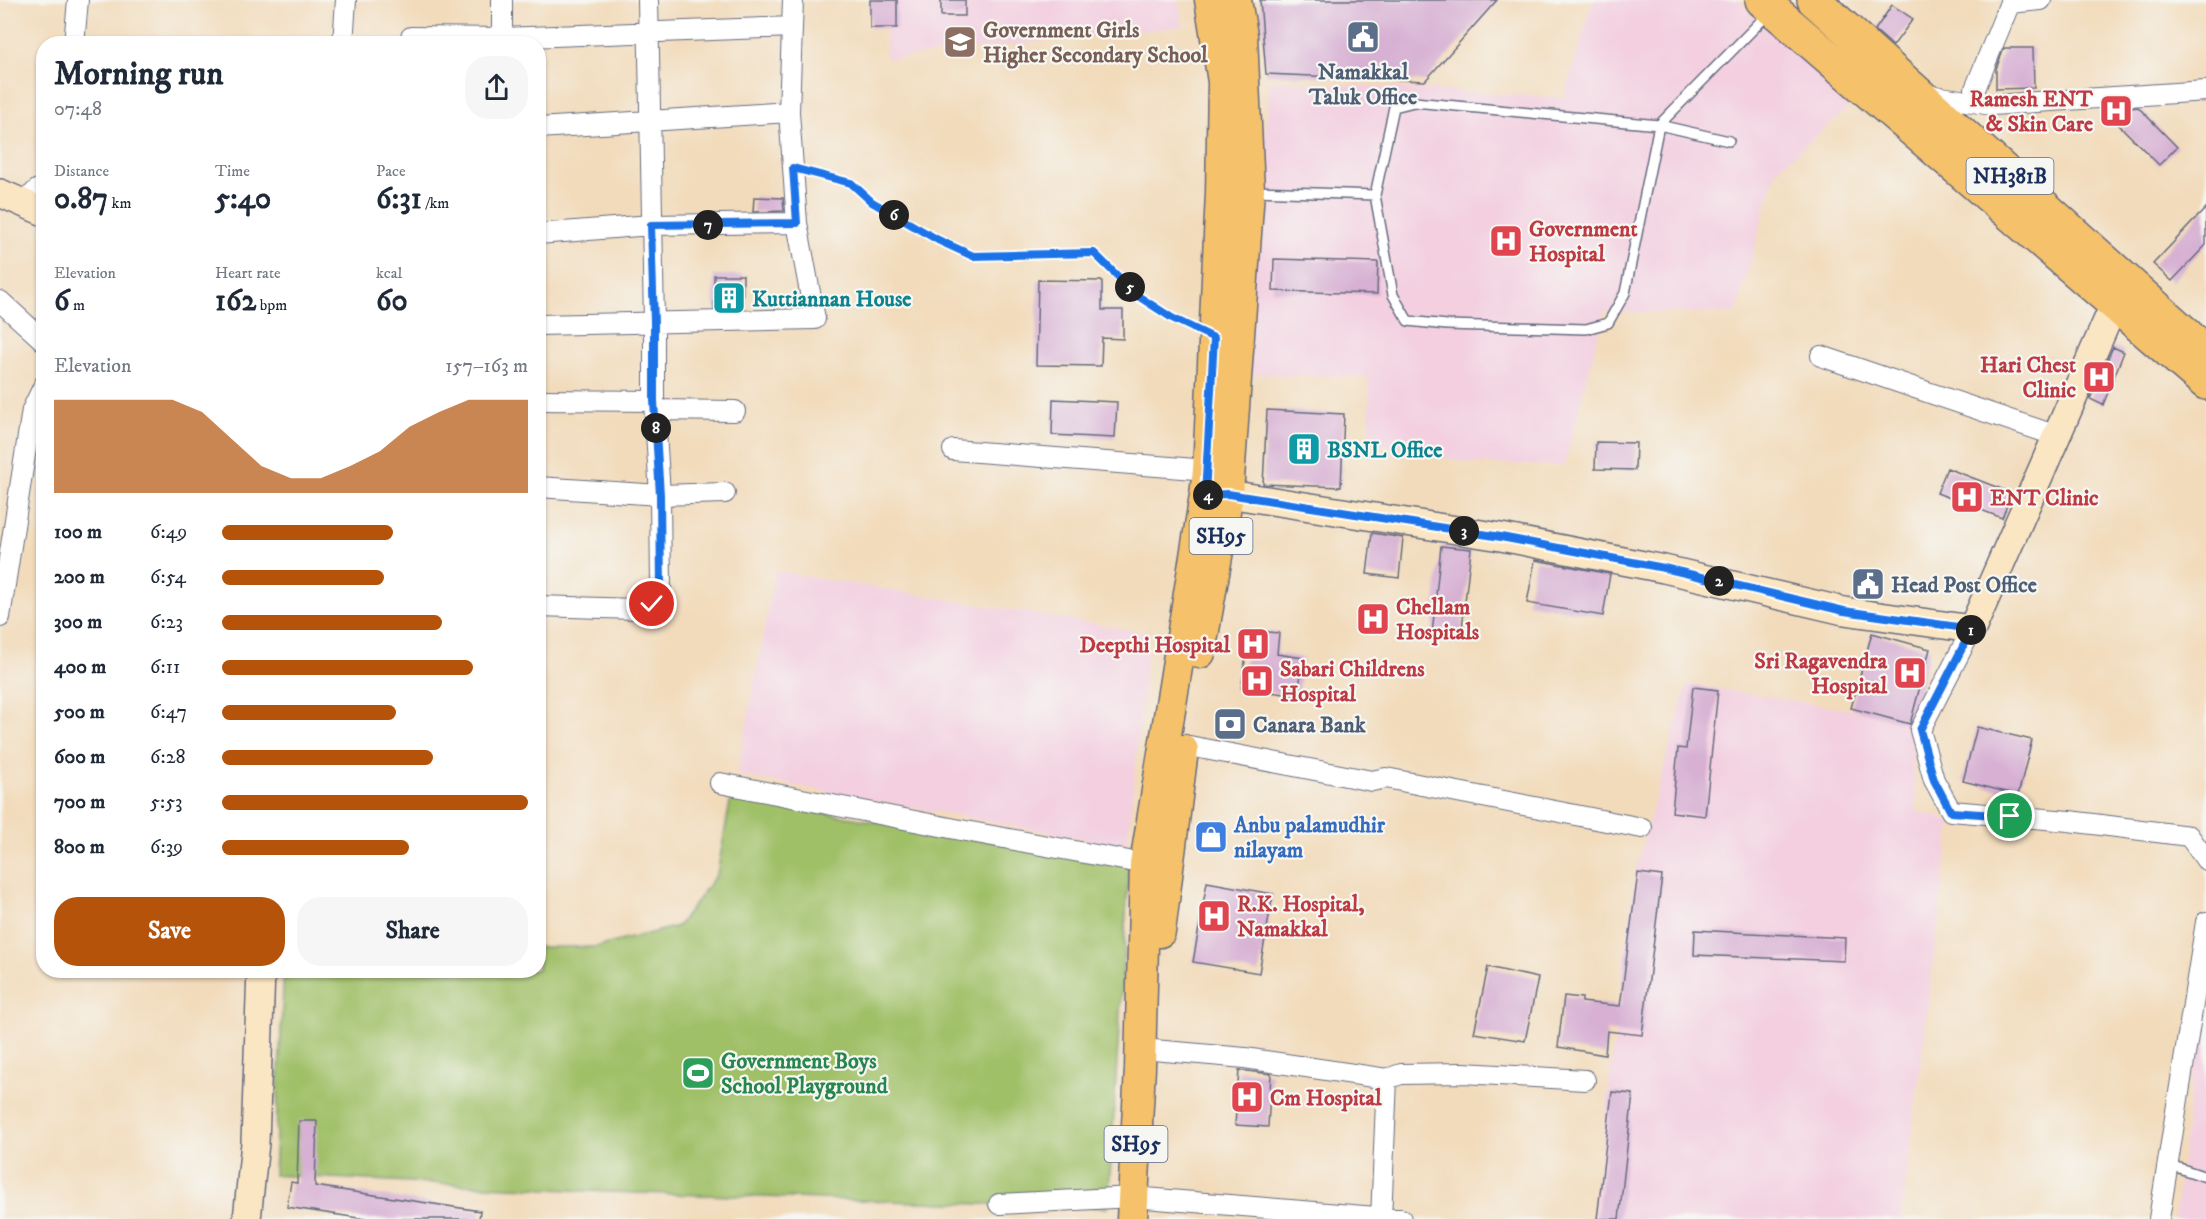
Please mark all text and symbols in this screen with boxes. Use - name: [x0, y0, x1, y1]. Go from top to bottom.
- place label: Government Girls Higher Secondary School: [983, 17, 1208, 69]
- public building icon: Namakkal Taluk Office: [1345, 19, 1381, 55]
- school or university icon: Government Girls Higher Secondary School: [942, 24, 978, 60]
- text: Morning run: [54, 54, 223, 95]
- button: share: [465, 56, 528, 119]
- place label: Namakkal Taluk Office: [1308, 59, 1417, 111]
- place label: Ramesh ENT & Skin Care: [1970, 86, 2093, 138]
- hospital icon: Ramesh ENT & Skin Care: [2098, 93, 2134, 129]
- text: 07:48: [54, 97, 102, 122]
- road number: NH381B: [1966, 158, 2054, 194]
- text: Distance: [54, 161, 109, 181]
- text: Time: [215, 161, 250, 181]
- text: Pace: [376, 161, 406, 181]
- text: 0.87: [54, 181, 108, 218]
- text: 5:40: [215, 181, 271, 218]
- text: 6:31: [376, 181, 422, 218]
- text: km: [108, 193, 131, 213]
- text: /km: [422, 193, 449, 213]
- pin: 6: [879, 200, 909, 230]
- text: 6: [890, 205, 898, 225]
- pin: 7: [693, 210, 723, 240]
- text: 7: [704, 215, 712, 235]
- place label: Government Hospital: [1529, 216, 1638, 268]
- hospital icon: Government Hospital: [1488, 223, 1524, 259]
- text: Elevation: [54, 263, 116, 283]
- text: Heart rate: [215, 263, 281, 283]
- text: kcal: [376, 263, 402, 283]
- pin: 5: [1115, 272, 1145, 302]
- text: 5: [1126, 277, 1134, 297]
- building icon: Kuttiannan House: [711, 280, 747, 316]
- text: 6: [54, 283, 70, 320]
- text: 162: [215, 283, 256, 320]
- text: 60: [376, 283, 408, 320]
- place label: Kuttiannan House: [752, 286, 911, 313]
- text: m: [70, 295, 85, 315]
- text: bpm: [256, 295, 287, 315]
- place label: Hari Chest Clinic: [1980, 352, 2077, 404]
- text: Elevation: [54, 354, 131, 379]
- text: 157–163 m: [445, 354, 528, 379]
- hospital icon: Hari Chest Clinic: [2081, 359, 2117, 395]
- pin: 8: [641, 413, 671, 443]
- text: 8: [652, 418, 660, 438]
- building icon: BSNL Office: [1286, 431, 1322, 467]
- place label: BSNL Office: [1327, 437, 1442, 464]
- hospital icon: ENT Clinic: [1949, 479, 1985, 515]
- pin: 4: [1193, 480, 1223, 510]
- text: 4: [1203, 485, 1213, 505]
- place label: ENT Clinic: [1990, 485, 2099, 512]
- pin: 3: [1449, 516, 1479, 546]
- road number: SH95: [1190, 518, 1252, 554]
- text: 100 m: [54, 520, 102, 545]
- text: 6:49: [150, 520, 187, 545]
- text: 3: [1461, 521, 1467, 541]
- text: 200 m: [54, 565, 105, 590]
- text: 6:54: [150, 565, 186, 590]
- pin: 2: [1704, 566, 1734, 596]
- public building icon: Head Post Office: [1850, 566, 1886, 602]
- text: 2: [1715, 571, 1723, 591]
- place label: Head Post Office: [1891, 572, 2037, 599]
- pin: [626, 578, 677, 629]
- icon: check: [635, 587, 668, 620]
- place label: Chellam Hospitals: [1396, 594, 1480, 646]
- hospital icon: Chellam Hospitals: [1355, 601, 1391, 637]
- text: 300 m: [54, 610, 102, 635]
- text: 6:23: [150, 610, 183, 635]
- pin: 1: [1956, 615, 1986, 645]
- text: 1: [1968, 620, 1974, 640]
- hospital icon: Deepthi Hospital: [1235, 626, 1271, 662]
- place label: Deepthi Hospital: [1080, 632, 1230, 659]
- place label: Sri Ragavendra Hospital: [1754, 648, 1888, 700]
- text: 400 m: [54, 655, 106, 680]
- text: 6:11: [150, 655, 180, 680]
- hospital icon: Sri Ragavendra Hospital: [1892, 655, 1928, 691]
- place label: Sabari Childrens Hospital: [1280, 656, 1425, 708]
- hospital icon: Sabari Childrens Hospital: [1239, 663, 1275, 699]
- text: 500 m: [54, 700, 105, 725]
- text: 6:47: [150, 700, 187, 725]
- bank icon: Canara Bank: [1212, 706, 1248, 742]
- place label: Canara Bank: [1253, 712, 1367, 739]
- text: 600 m: [54, 745, 105, 770]
- text: 6:28: [150, 745, 185, 770]
- text: 700 m: [54, 790, 105, 815]
- text: 5:53: [150, 790, 183, 815]
- pin: [1984, 790, 2035, 841]
- icon: arrive: [1993, 799, 2026, 832]
- place label: Anbu palamudhir nilayam: [1233, 812, 1386, 864]
- shop icon: Anbu palamudhir nilayam: [1193, 819, 1229, 855]
- text: 800 m: [54, 835, 105, 860]
- text: 6:39: [150, 835, 183, 860]
- place label: R.K. Hospital, Namakkal: [1237, 891, 1364, 943]
- button: Save: [54, 897, 285, 966]
- button: Share: [297, 897, 528, 966]
- hospital icon: R.K. Hospital, Namakkal: [1196, 898, 1232, 934]
- place label: Government Boys School Playground: [721, 1048, 889, 1100]
- sports icon: Government Boys School Playground: [680, 1055, 716, 1091]
- hospital icon: Cm Hospital: [1229, 1079, 1265, 1115]
- place label: Cm Hospital: [1270, 1085, 1382, 1112]
- road number: SH95: [1104, 1126, 1168, 1162]

